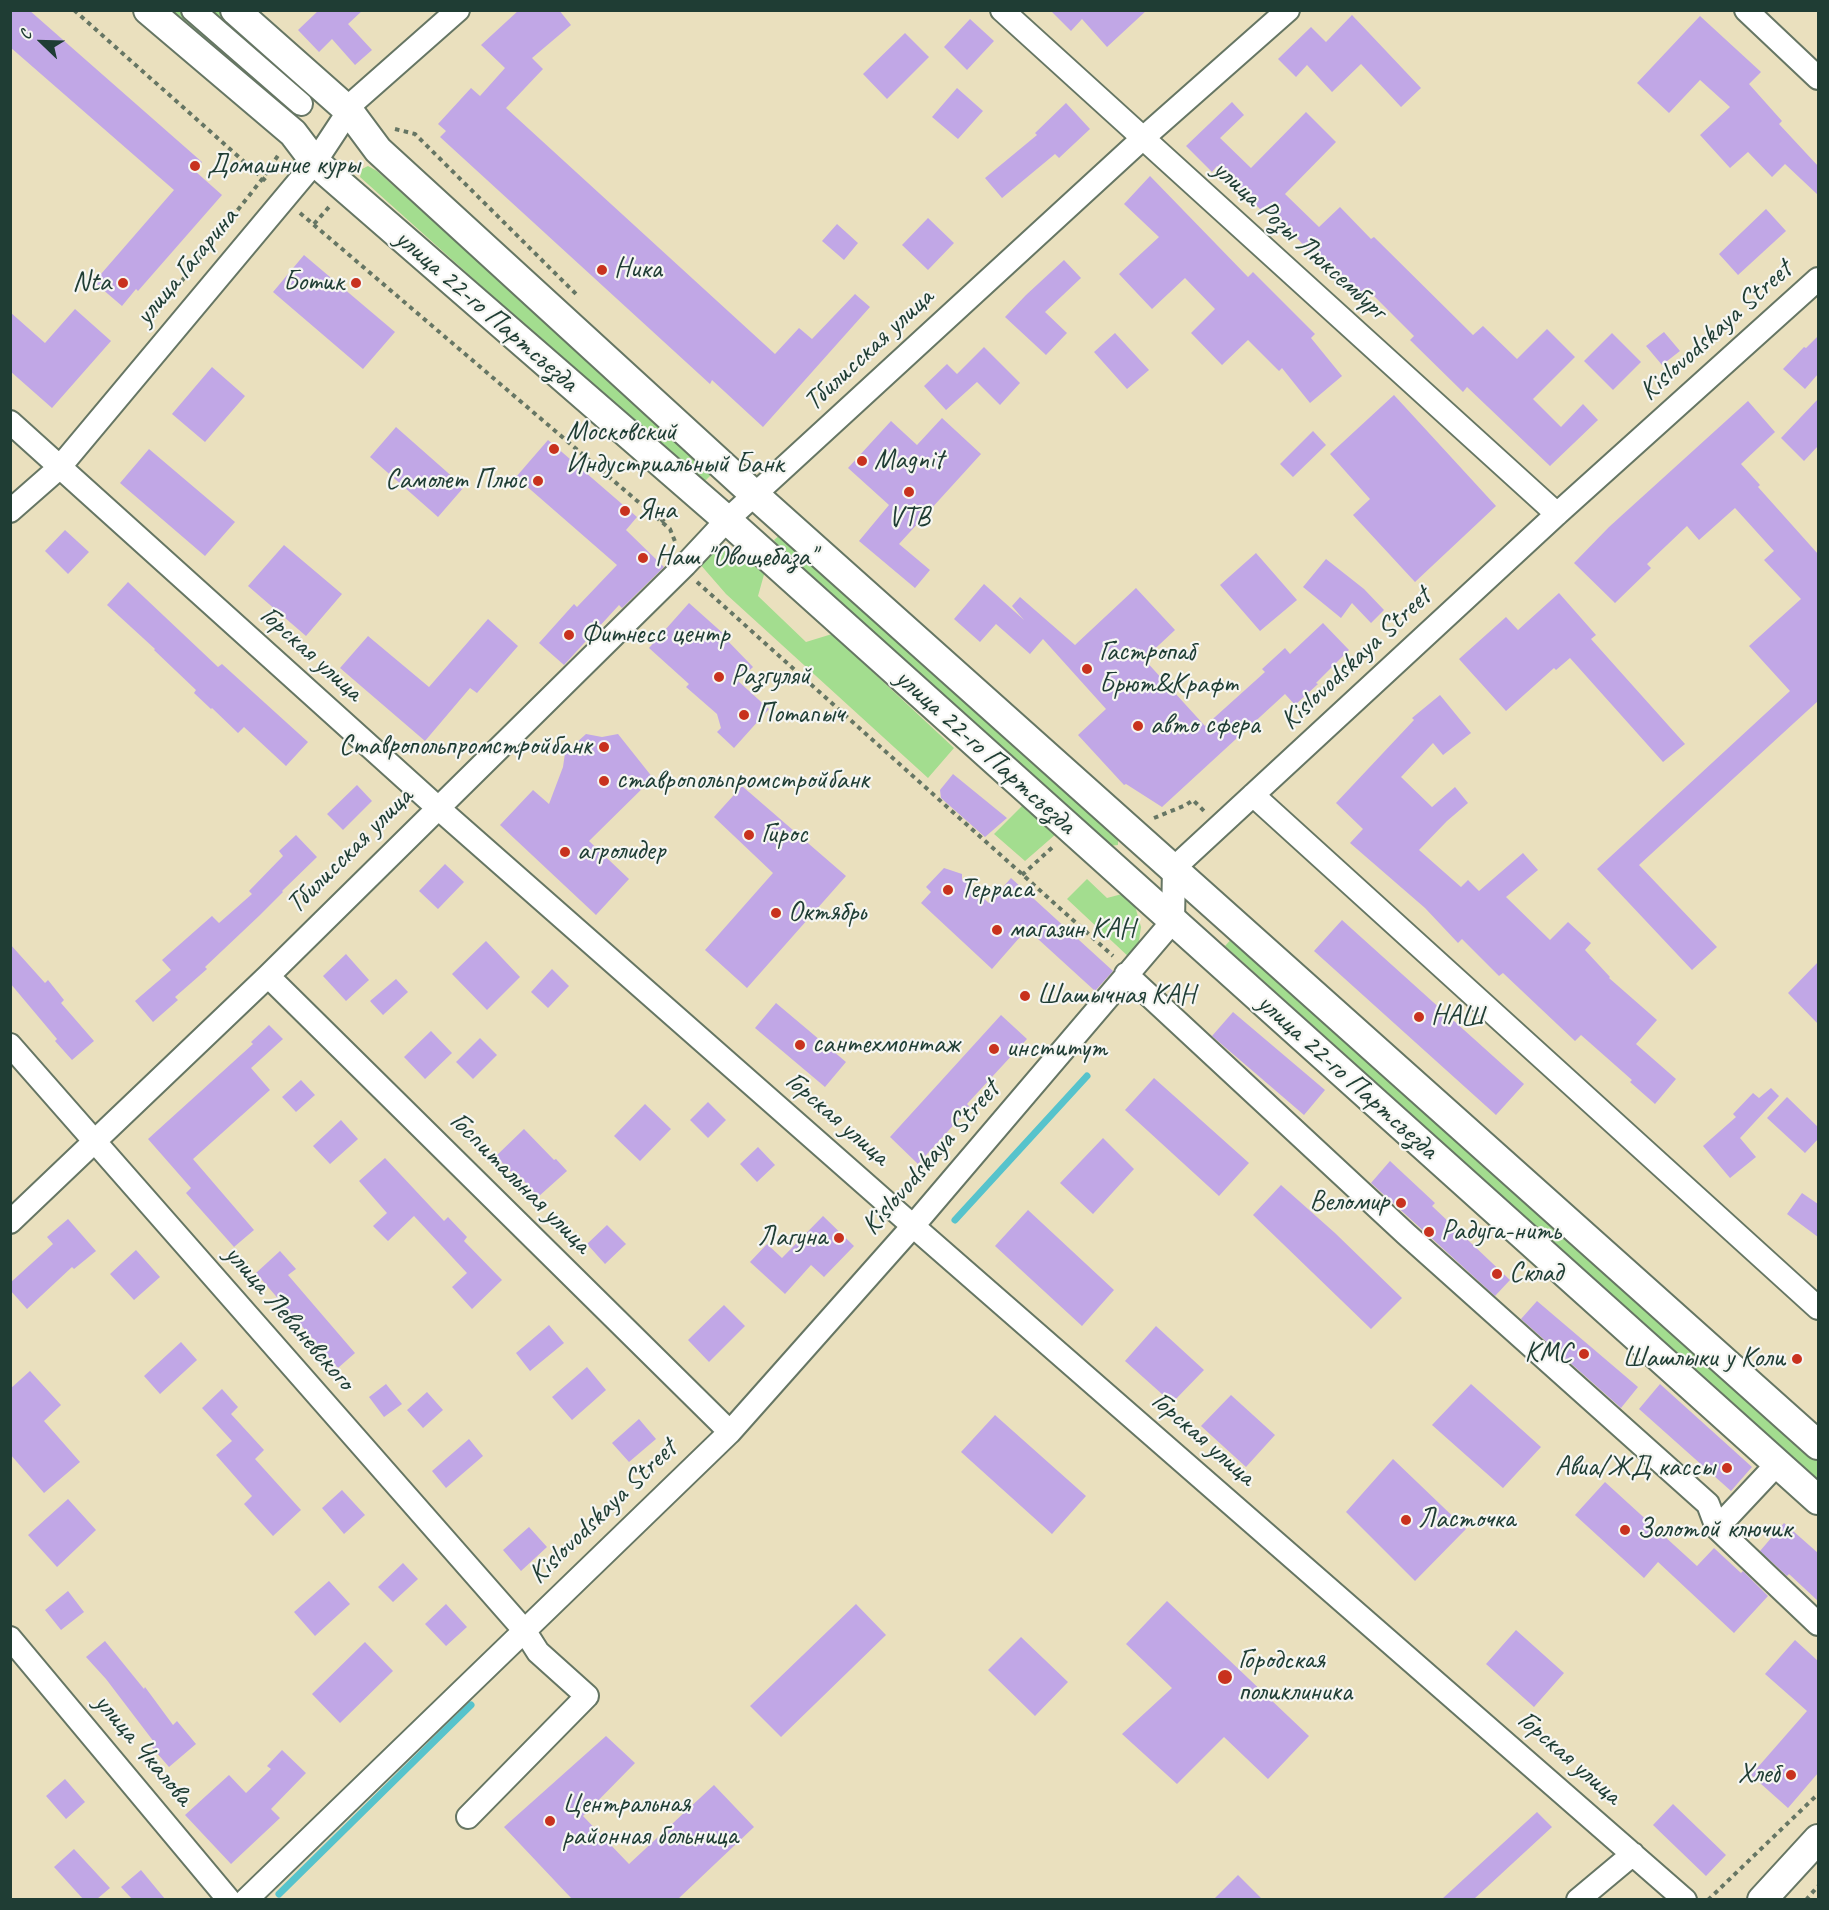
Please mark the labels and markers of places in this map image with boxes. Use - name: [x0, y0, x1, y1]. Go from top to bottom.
- place label: Домашние куры: [207, 149, 360, 183]
- marker: Домашние куры: [188, 159, 202, 173]
- place label: Ника: [614, 253, 662, 287]
- marker: Ника: [595, 263, 609, 277]
- place label: Nta: [72, 266, 111, 300]
- place label: Ботик: [283, 266, 344, 300]
- marker: Nta: [116, 276, 130, 290]
- marker: Ботик: [349, 276, 363, 290]
- place label: Московский Индустриальный Банк: [566, 416, 784, 482]
- marker: Московский Индустриальный Банк: [547, 442, 561, 456]
- place label: Magnit: [874, 444, 943, 478]
- marker: Magnit: [855, 454, 869, 468]
- place label: Самолет Плюс: [385, 464, 526, 498]
- marker: Самолет Плюс: [531, 474, 545, 488]
- marker: VTB: [902, 485, 916, 499]
- place label: Яна: [637, 494, 676, 528]
- place label: VTB: [888, 501, 930, 535]
- marker: Яна: [618, 504, 632, 518]
- place label: Наш "Овощебаза": [655, 541, 816, 575]
- marker: Наш "Овощебаза": [636, 551, 650, 565]
- place label: Фитнесс центр: [581, 618, 730, 652]
- marker: Фитнесс центр: [562, 628, 576, 642]
- place label: Гастропаб Брют&Крафт: [1099, 636, 1238, 702]
- place label: Разгуляй: [731, 660, 810, 694]
- marker: Гастропаб Брют&Крафт: [1080, 662, 1094, 676]
- marker: Разгуляй: [712, 670, 726, 684]
- place label: Потапыч: [756, 698, 844, 732]
- marker: Потапыч: [737, 708, 751, 722]
- place label: авто сфера: [1150, 709, 1260, 743]
- marker: авто сфера: [1131, 719, 1145, 733]
- place label: Ставропольпромстройбанк: [339, 730, 592, 764]
- marker: Ставропольпромстройбанк: [597, 740, 611, 754]
- place label: ставропольпромстройбанк: [616, 764, 869, 798]
- marker: ставропольпромстройбанк: [597, 774, 611, 788]
- place label: Гирос: [761, 818, 807, 852]
- marker: Гирос: [742, 828, 756, 842]
- place label: агролидер: [577, 835, 665, 869]
- marker: агролидер: [558, 845, 572, 859]
- place label: Терраса: [960, 873, 1033, 907]
- marker: Терраса: [941, 883, 955, 897]
- place label: Октябрь: [788, 896, 866, 930]
- marker: Октябрь: [769, 906, 783, 920]
- place label: магазин КАН: [1009, 913, 1135, 947]
- marker: магазин КАН: [990, 923, 1004, 937]
- place label: Шашычная КАН: [1037, 979, 1195, 1013]
- marker: Шашычная КАН: [1018, 989, 1032, 1003]
- place label: НАШ: [1431, 1000, 1483, 1034]
- marker: НАШ: [1412, 1010, 1426, 1024]
- place label: сантехмонтаж: [812, 1028, 959, 1062]
- place label: институт: [1006, 1032, 1107, 1066]
- marker: сантехмонтаж: [793, 1038, 807, 1052]
- marker: институт: [987, 1042, 1001, 1056]
- place label: Веломир: [1310, 1186, 1389, 1220]
- marker: Веломир: [1394, 1196, 1408, 1210]
- place label: Радуга-нить: [1441, 1215, 1561, 1249]
- place label: Лагуна: [758, 1221, 827, 1255]
- marker: Радуга-нить: [1422, 1225, 1436, 1239]
- marker: Лагуна: [832, 1231, 846, 1245]
- place label: Склад: [1509, 1257, 1563, 1291]
- marker: Склад: [1490, 1267, 1504, 1281]
- place label: КМС: [1524, 1337, 1572, 1371]
- place label: Шашлыки у Коли: [1623, 1342, 1785, 1376]
- marker: КМС: [1577, 1347, 1591, 1361]
- marker: Шашлыки у Коли: [1790, 1352, 1804, 1366]
- place label: Авиа/ЖД кассы: [1555, 1451, 1715, 1485]
- marker: Авиа/ЖД кассы: [1720, 1461, 1734, 1475]
- place label: Ласточка: [1418, 1503, 1515, 1537]
- marker: Ласточка: [1399, 1513, 1413, 1527]
- place label: Золотой ключик: [1637, 1513, 1792, 1547]
- marker: Золотой ключик: [1618, 1523, 1632, 1537]
- place label: Городская поликлиника: [1238, 1644, 1352, 1710]
- marker: Городская поликлиника: [1216, 1668, 1234, 1686]
- place label: Хлеб: [1738, 1758, 1779, 1792]
- marker: Хлеб: [1784, 1768, 1798, 1782]
- place label: Центральная районная больница: [562, 1788, 738, 1854]
- marker: Центральная районная больница: [543, 1814, 557, 1828]

